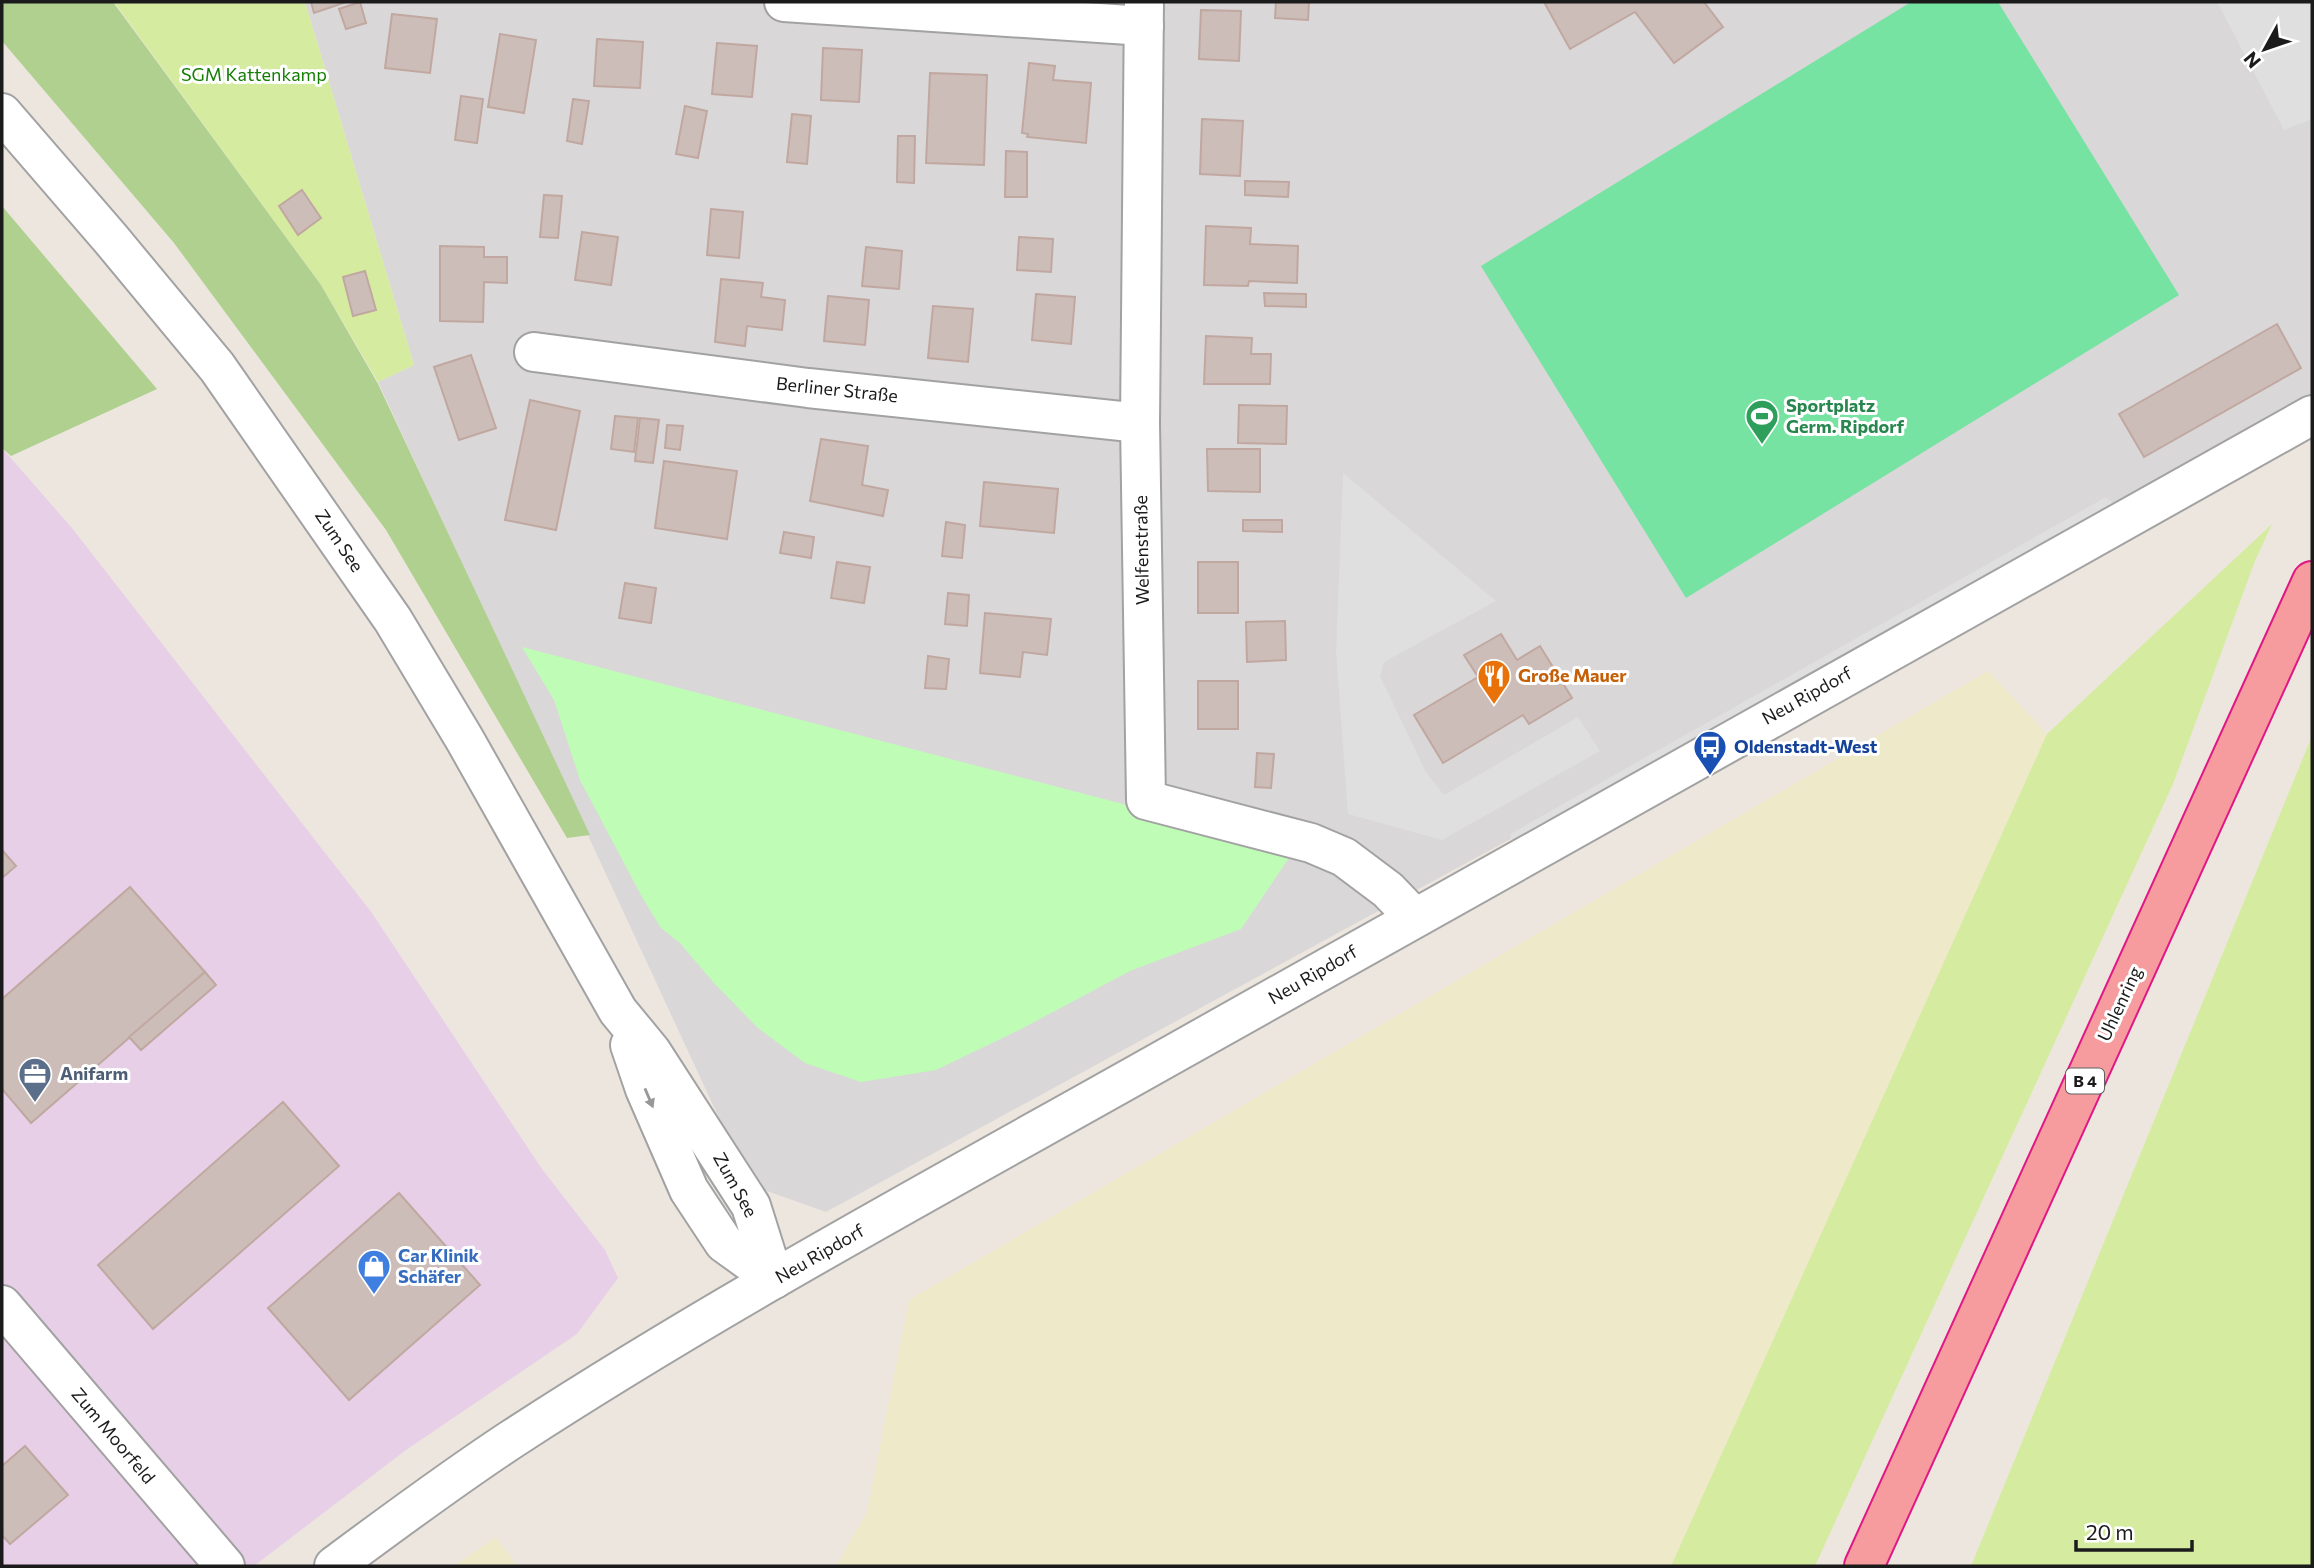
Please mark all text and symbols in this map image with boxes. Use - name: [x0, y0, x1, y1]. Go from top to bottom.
- north arrow: [2230, 14, 2300, 84]
- text: N: [2238, 47, 2265, 73]
- park label: SGM Kattenkamp: [181, 63, 327, 85]
- street label: Berliner Straße: [775, 372, 899, 406]
- place label: Sportplatz Germ. Ripdorf: [1786, 394, 1905, 437]
- sports icon: Sportplatz Germ. Ripdorf: [1743, 397, 1781, 446]
- street label: Welfenstraße: [1129, 495, 1153, 605]
- street label: Zum See: [311, 505, 369, 576]
- restaurant icon: Große Mauer: [1475, 657, 1513, 706]
- street label: Neu Ripdorf: [1758, 661, 1856, 729]
- place label: Große Mauer: [1518, 664, 1627, 686]
- bus stop icon: Oldenstadt-West: [1691, 728, 1729, 777]
- place label: Oldenstadt-West: [1734, 735, 1878, 757]
- street label: Neu Ripdorf: [1264, 939, 1362, 1009]
- street label: Uhlenring: [2092, 963, 2146, 1044]
- office icon: Anifarm: [16, 1055, 54, 1104]
- place label: Anifarm: [60, 1062, 128, 1084]
- road number: B 4: [2066, 1068, 2104, 1093]
- one-way arrow: [643, 1088, 655, 1108]
- street label: Zum See: [709, 1148, 763, 1221]
- street label: Neu Ripdorf: [771, 1218, 869, 1288]
- place label: Car Klinik Schäfer: [398, 1244, 480, 1287]
- shop icon: Car Klinik Schäfer: [355, 1247, 393, 1296]
- street label: Zum Moorfeld: [67, 1383, 160, 1488]
- scale bar: [2076, 1508, 2192, 1552]
- text: 20 m: [2086, 1519, 2134, 1544]

